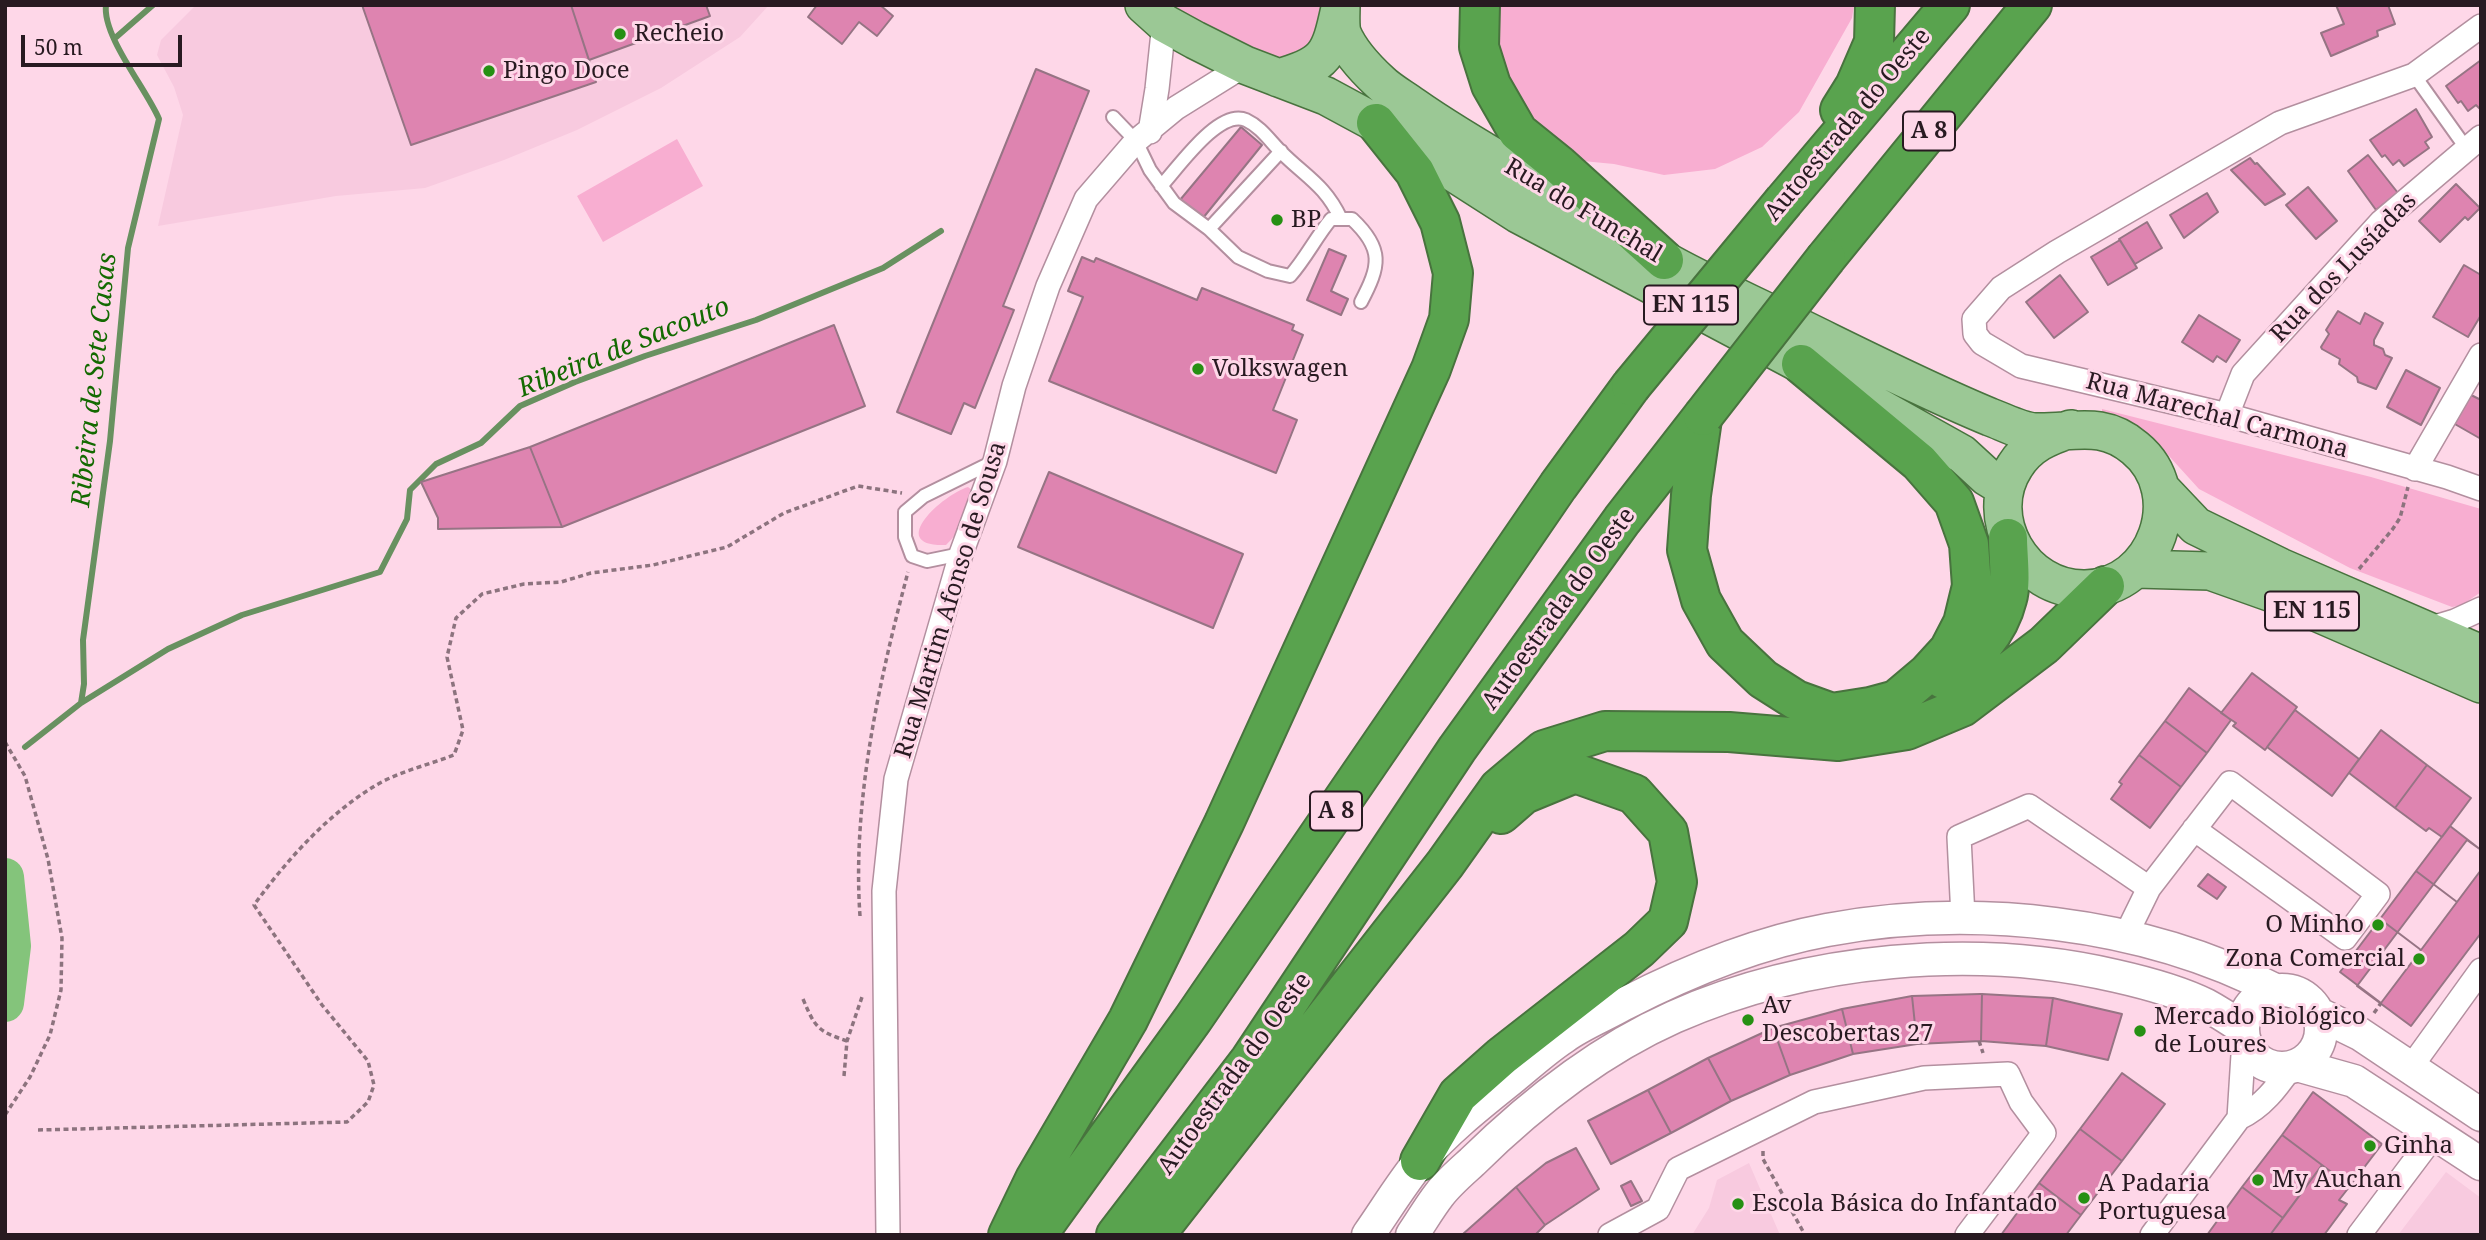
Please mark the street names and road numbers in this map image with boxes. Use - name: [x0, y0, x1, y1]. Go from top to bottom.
- street label: Autoestrada do Oeste: [1759, 23, 1937, 227]
- road number: A 8: [1903, 112, 1955, 150]
- street label: Rua do Funchal: [1499, 153, 1667, 269]
- street label: Rua dos Lusíadas: [2265, 187, 2423, 349]
- road number: EN 115: [1644, 286, 1738, 324]
- street label: Rua Marechal Carmona: [2083, 367, 2351, 465]
- street label: Rua Martim Afonso de Sousa: [889, 438, 1013, 762]
- street label: Autoestrada do Oeste: [1476, 502, 1642, 716]
- road number: EN 115: [2265, 592, 2359, 631]
- road number: A 8: [1310, 792, 1362, 831]
- street label: Autoestrada do Oeste: [1152, 967, 1318, 1181]

